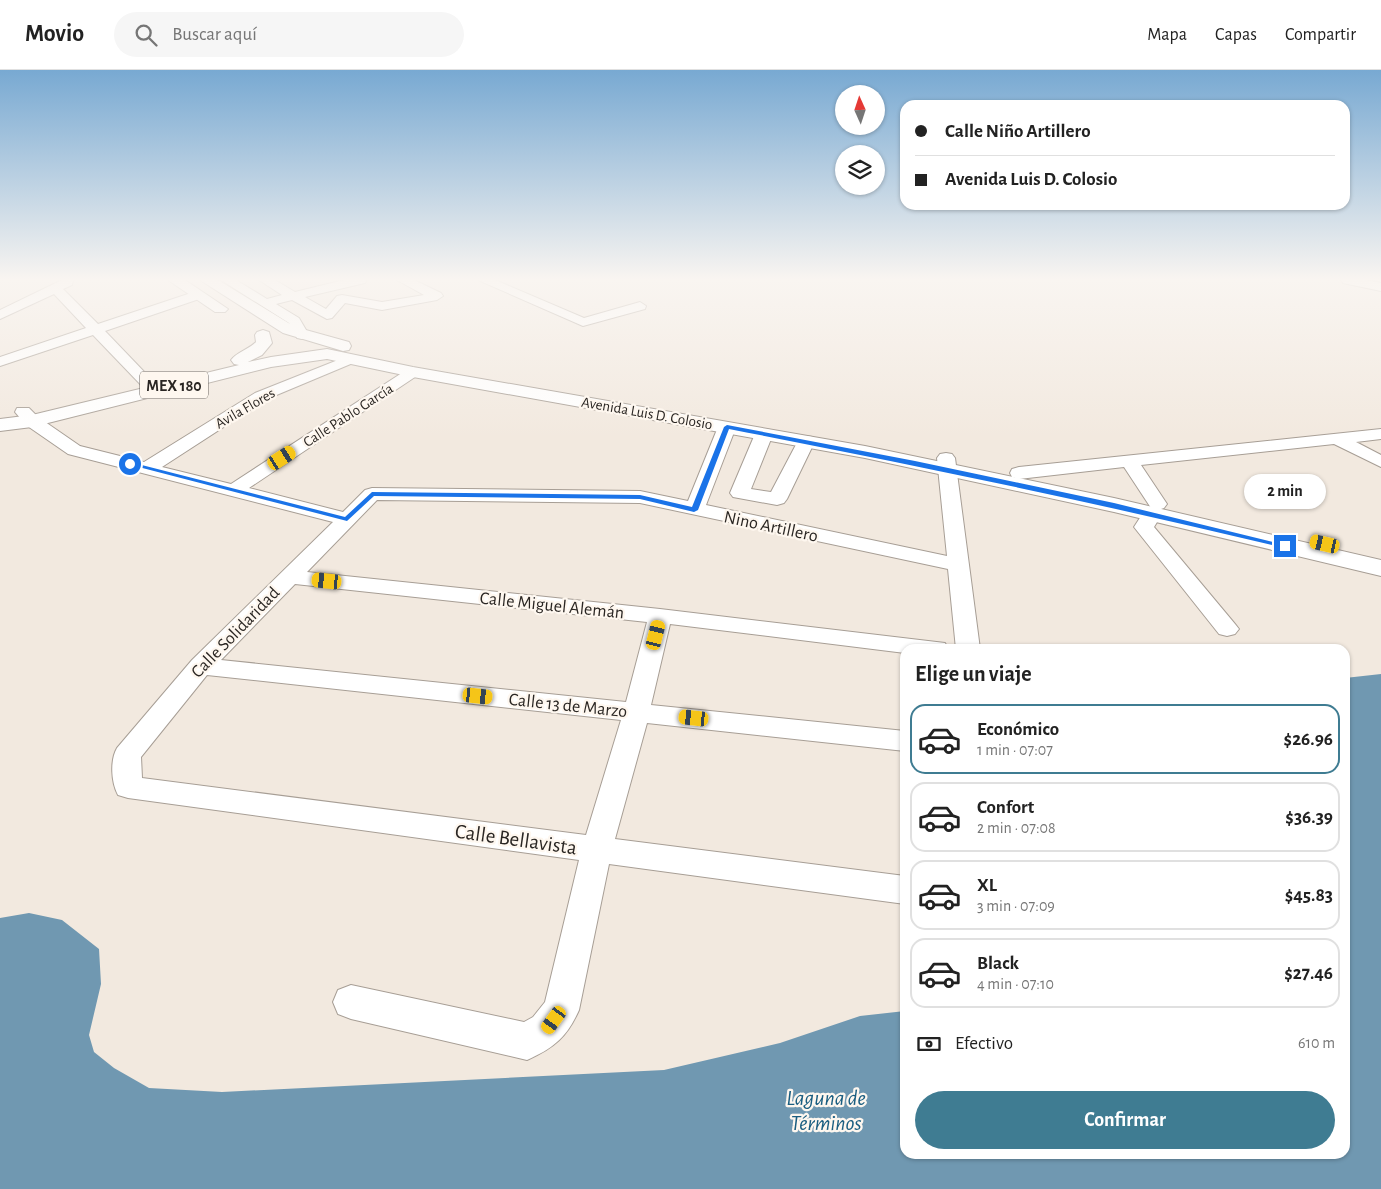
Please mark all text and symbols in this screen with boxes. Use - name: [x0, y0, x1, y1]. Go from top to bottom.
- search box: [114, 12, 464, 57]
- icon: search: [132, 21, 160, 49]
- text: Movio: [25, 22, 84, 46]
- text: Buscar aquí: [172, 25, 257, 44]
- text: Mapa: [1147, 26, 1187, 44]
- text: Capas: [1215, 26, 1257, 44]
- text: Compartir: [1285, 26, 1356, 44]
- north arrow: [835, 85, 885, 135]
- map controls: [835, 85, 885, 195]
- text: Calle Niño Artillero: [945, 122, 1091, 141]
- button: layers: [835, 145, 885, 195]
- text: Avenida Luis D. Colosio: [945, 170, 1117, 189]
- road number: MEX 180: [140, 372, 208, 398]
- street label: Calle Pablo García: [301, 381, 396, 450]
- street label: Avila Flores: [213, 385, 278, 431]
- street label: Avenida Luis D. Colosio: [580, 395, 714, 432]
- car: [265, 444, 298, 472]
- route start: [119, 453, 141, 475]
- callout: 2 min: [1244, 474, 1326, 508]
- text: 2 min: [1267, 483, 1303, 499]
- street label: Nino Artillero: [722, 508, 820, 546]
- car: [1308, 533, 1341, 555]
- route end: [1274, 535, 1296, 557]
- car: [311, 572, 342, 590]
- street label: Calle Solidaridad: [188, 584, 283, 681]
- street label: Calle Miguel Alemán: [479, 589, 625, 623]
- car: [645, 619, 666, 651]
- text: Elige un viaje: [915, 663, 1032, 685]
- car: [462, 687, 493, 705]
- street label: Calle 13 de Marzo: [508, 691, 628, 721]
- car: [678, 709, 709, 727]
- icon: car: [917, 717, 962, 762]
- text: Económico: [977, 720, 1059, 739]
- text: $26.96: [1284, 730, 1333, 749]
- text: 1 min · 07:07: [977, 742, 1053, 758]
- icon: car: [917, 795, 962, 840]
- text: Confort: [977, 798, 1034, 817]
- text: $36.39: [1285, 808, 1333, 827]
- text: 2 min · 07:08: [977, 820, 1056, 836]
- street label: Calle Bellavista: [454, 821, 578, 858]
- icon: car: [917, 873, 962, 918]
- text: XL: [977, 876, 997, 895]
- text: $45.83: [1285, 886, 1333, 905]
- text: 3 min · 07:09: [977, 898, 1055, 914]
- icon: car: [917, 951, 962, 996]
- text: Black: [977, 954, 1019, 973]
- text: $27.46: [1284, 964, 1333, 983]
- text: 4 min · 07:10: [977, 976, 1054, 992]
- car: [539, 1003, 568, 1037]
- icon: cash: [915, 1030, 943, 1058]
- text: Efectivo: [955, 1034, 1013, 1053]
- text: 610 m: [1298, 1035, 1335, 1051]
- water label: Laguna de Términos: [786, 1087, 866, 1134]
- button: Confirmar: [915, 1091, 1335, 1149]

